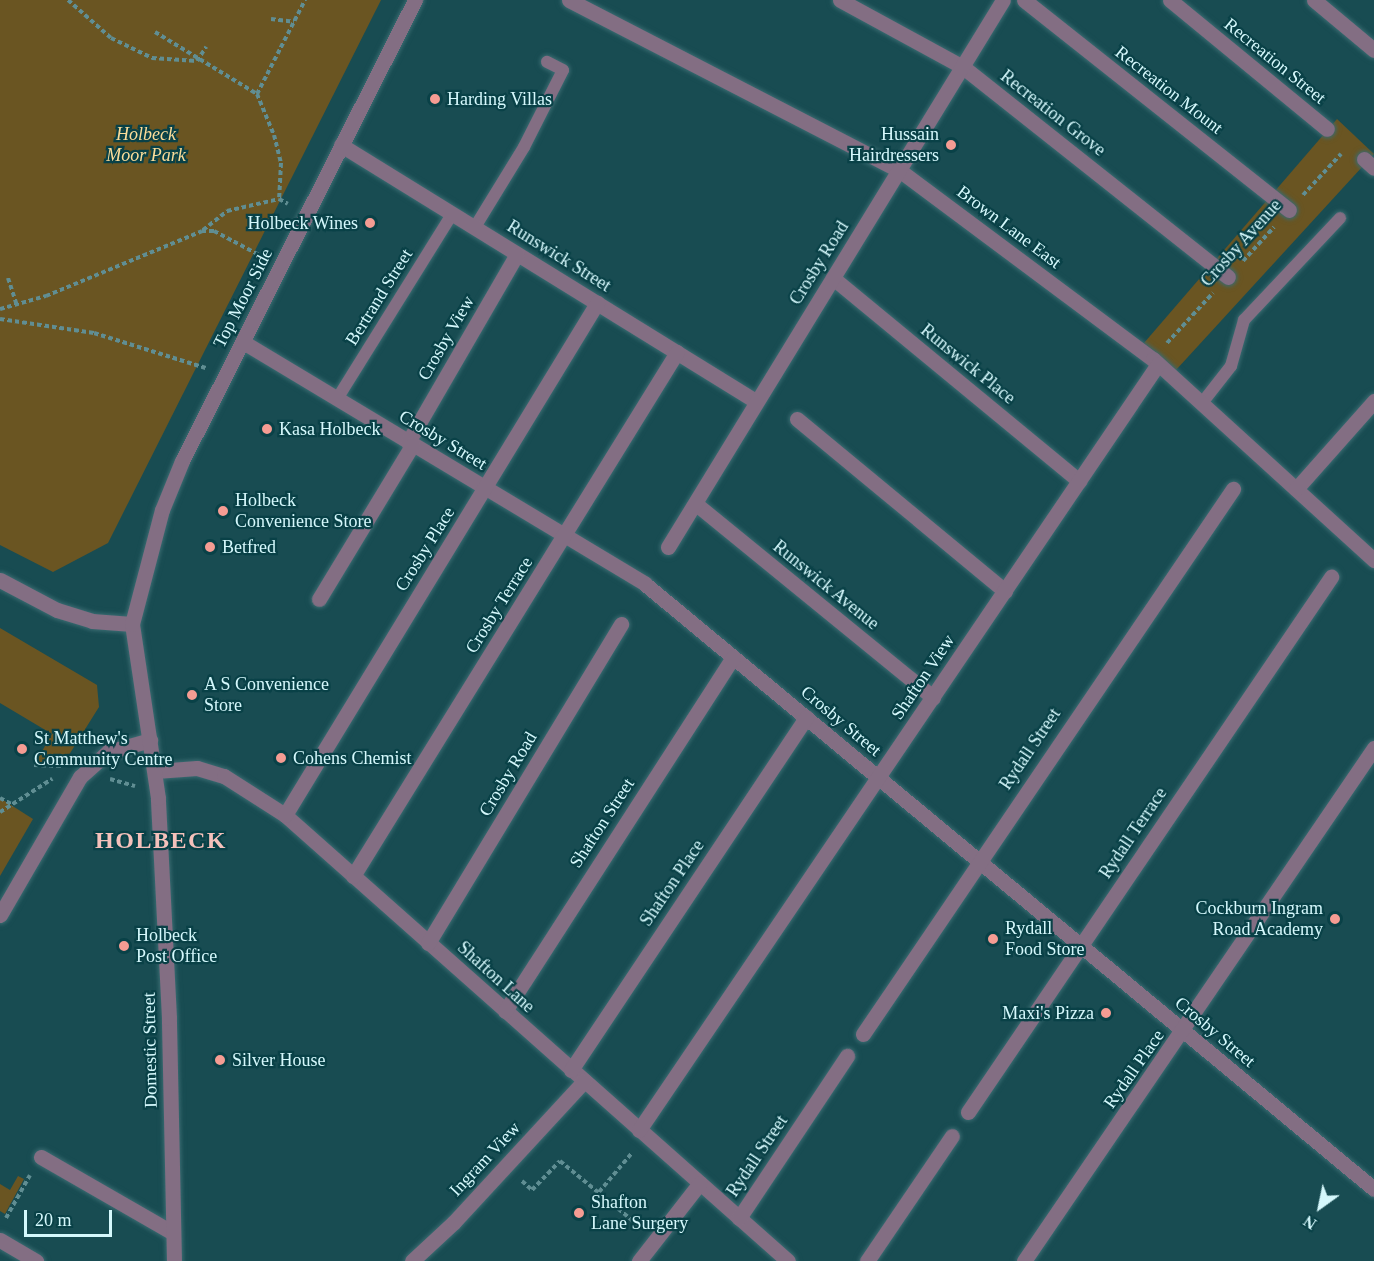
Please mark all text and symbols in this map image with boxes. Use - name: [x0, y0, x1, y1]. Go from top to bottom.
- street label: Recreation Street: [1220, 13, 1330, 109]
- street label: Recreation Mount: [1111, 41, 1227, 139]
- street label: Recreation Grove: [996, 65, 1110, 161]
- place label: Harding Villas: [447, 88, 552, 110]
- marker: Harding Villas: [428, 92, 442, 106]
- park label: Holbeck Moor Park: [106, 124, 186, 166]
- place label: Hussain Hairdressers: [849, 124, 939, 166]
- marker: Hussain Hairdressers: [944, 138, 958, 152]
- street label: Brown Lane East: [953, 181, 1065, 273]
- street label: Crosby Avenue: [1196, 194, 1286, 292]
- place label: Holbeck Wines: [247, 212, 358, 234]
- street label: Runswick Street: [503, 215, 615, 297]
- marker: Holbeck Wines: [363, 216, 377, 230]
- street label: Crosby Road: [785, 217, 853, 309]
- street label: Top Moor Side: [209, 245, 277, 351]
- street label: Bertrand Street: [341, 245, 417, 349]
- street label: Crosby View: [413, 292, 479, 384]
- street label: Runswick Place: [916, 319, 1020, 409]
- street label: Crosby Street: [395, 405, 491, 475]
- place label: Kasa Holbeck: [279, 418, 380, 440]
- marker: Kasa Holbeck: [260, 422, 274, 436]
- place label: Holbeck Convenience Store: [235, 490, 371, 532]
- street label: Crosby Place: [391, 503, 459, 595]
- marker: Holbeck Convenience Store: [216, 504, 230, 518]
- street label: Runswick Avenue: [768, 535, 884, 635]
- place label: Betfred: [222, 536, 276, 558]
- marker: Betfred: [203, 540, 217, 554]
- street label: Crosby Terrace: [461, 553, 537, 657]
- street label: Shafton View: [887, 630, 959, 724]
- place label: A S Convenience Store: [204, 674, 330, 716]
- street label: Crosby Street: [796, 681, 886, 761]
- marker: A S Convenience Store: [185, 688, 199, 702]
- street label: Rydall Street: [995, 704, 1065, 794]
- place label: St Matthew's Community Centre: [34, 728, 172, 771]
- street label: Crosby Road: [474, 728, 542, 820]
- marker: St Matthew's Community Centre: [15, 742, 29, 756]
- place label: Cohens Chemist: [293, 747, 412, 769]
- marker: Cohens Chemist: [274, 751, 288, 765]
- street label: Shafton Street: [565, 774, 639, 872]
- street label: Rydall Terrace: [1095, 783, 1171, 883]
- district label: HOLBECK: [95, 827, 227, 855]
- street label: Shafton Place: [635, 836, 709, 930]
- place label: Cockburn Ingram Road Academy: [1196, 898, 1323, 940]
- marker: Cockburn Ingram Road Academy: [1328, 912, 1342, 926]
- place label: Rydall Food Store: [1005, 918, 1085, 960]
- place label: Holbeck Post Office: [136, 925, 217, 968]
- marker: Rydall Food Store: [986, 932, 1000, 946]
- street label: Shafton Lane: [453, 937, 539, 1017]
- marker: Holbeck Post Office: [117, 939, 131, 953]
- street label: Domestic Street: [138, 992, 162, 1108]
- street label: Crosby Street: [1170, 992, 1260, 1072]
- place label: Maxi's Pizza: [1002, 1002, 1094, 1024]
- marker: Maxi's Pizza: [1099, 1006, 1113, 1020]
- street label: Rydall Place: [1099, 1026, 1169, 1112]
- place label: Silver House: [232, 1049, 325, 1071]
- marker: Silver House: [213, 1053, 227, 1067]
- street label: Rydall Street: [722, 1111, 792, 1201]
- street label: Ingram View: [445, 1117, 525, 1201]
- north arrow: [1290, 1177, 1350, 1237]
- place label: Shafton Lane Surgery: [591, 1192, 688, 1234]
- scale bar: [27, 1198, 116, 1236]
- marker: Shafton Lane Surgery: [572, 1206, 586, 1220]
- text: 20 m: [35, 1210, 72, 1230]
- text: N: [1300, 1212, 1319, 1233]

